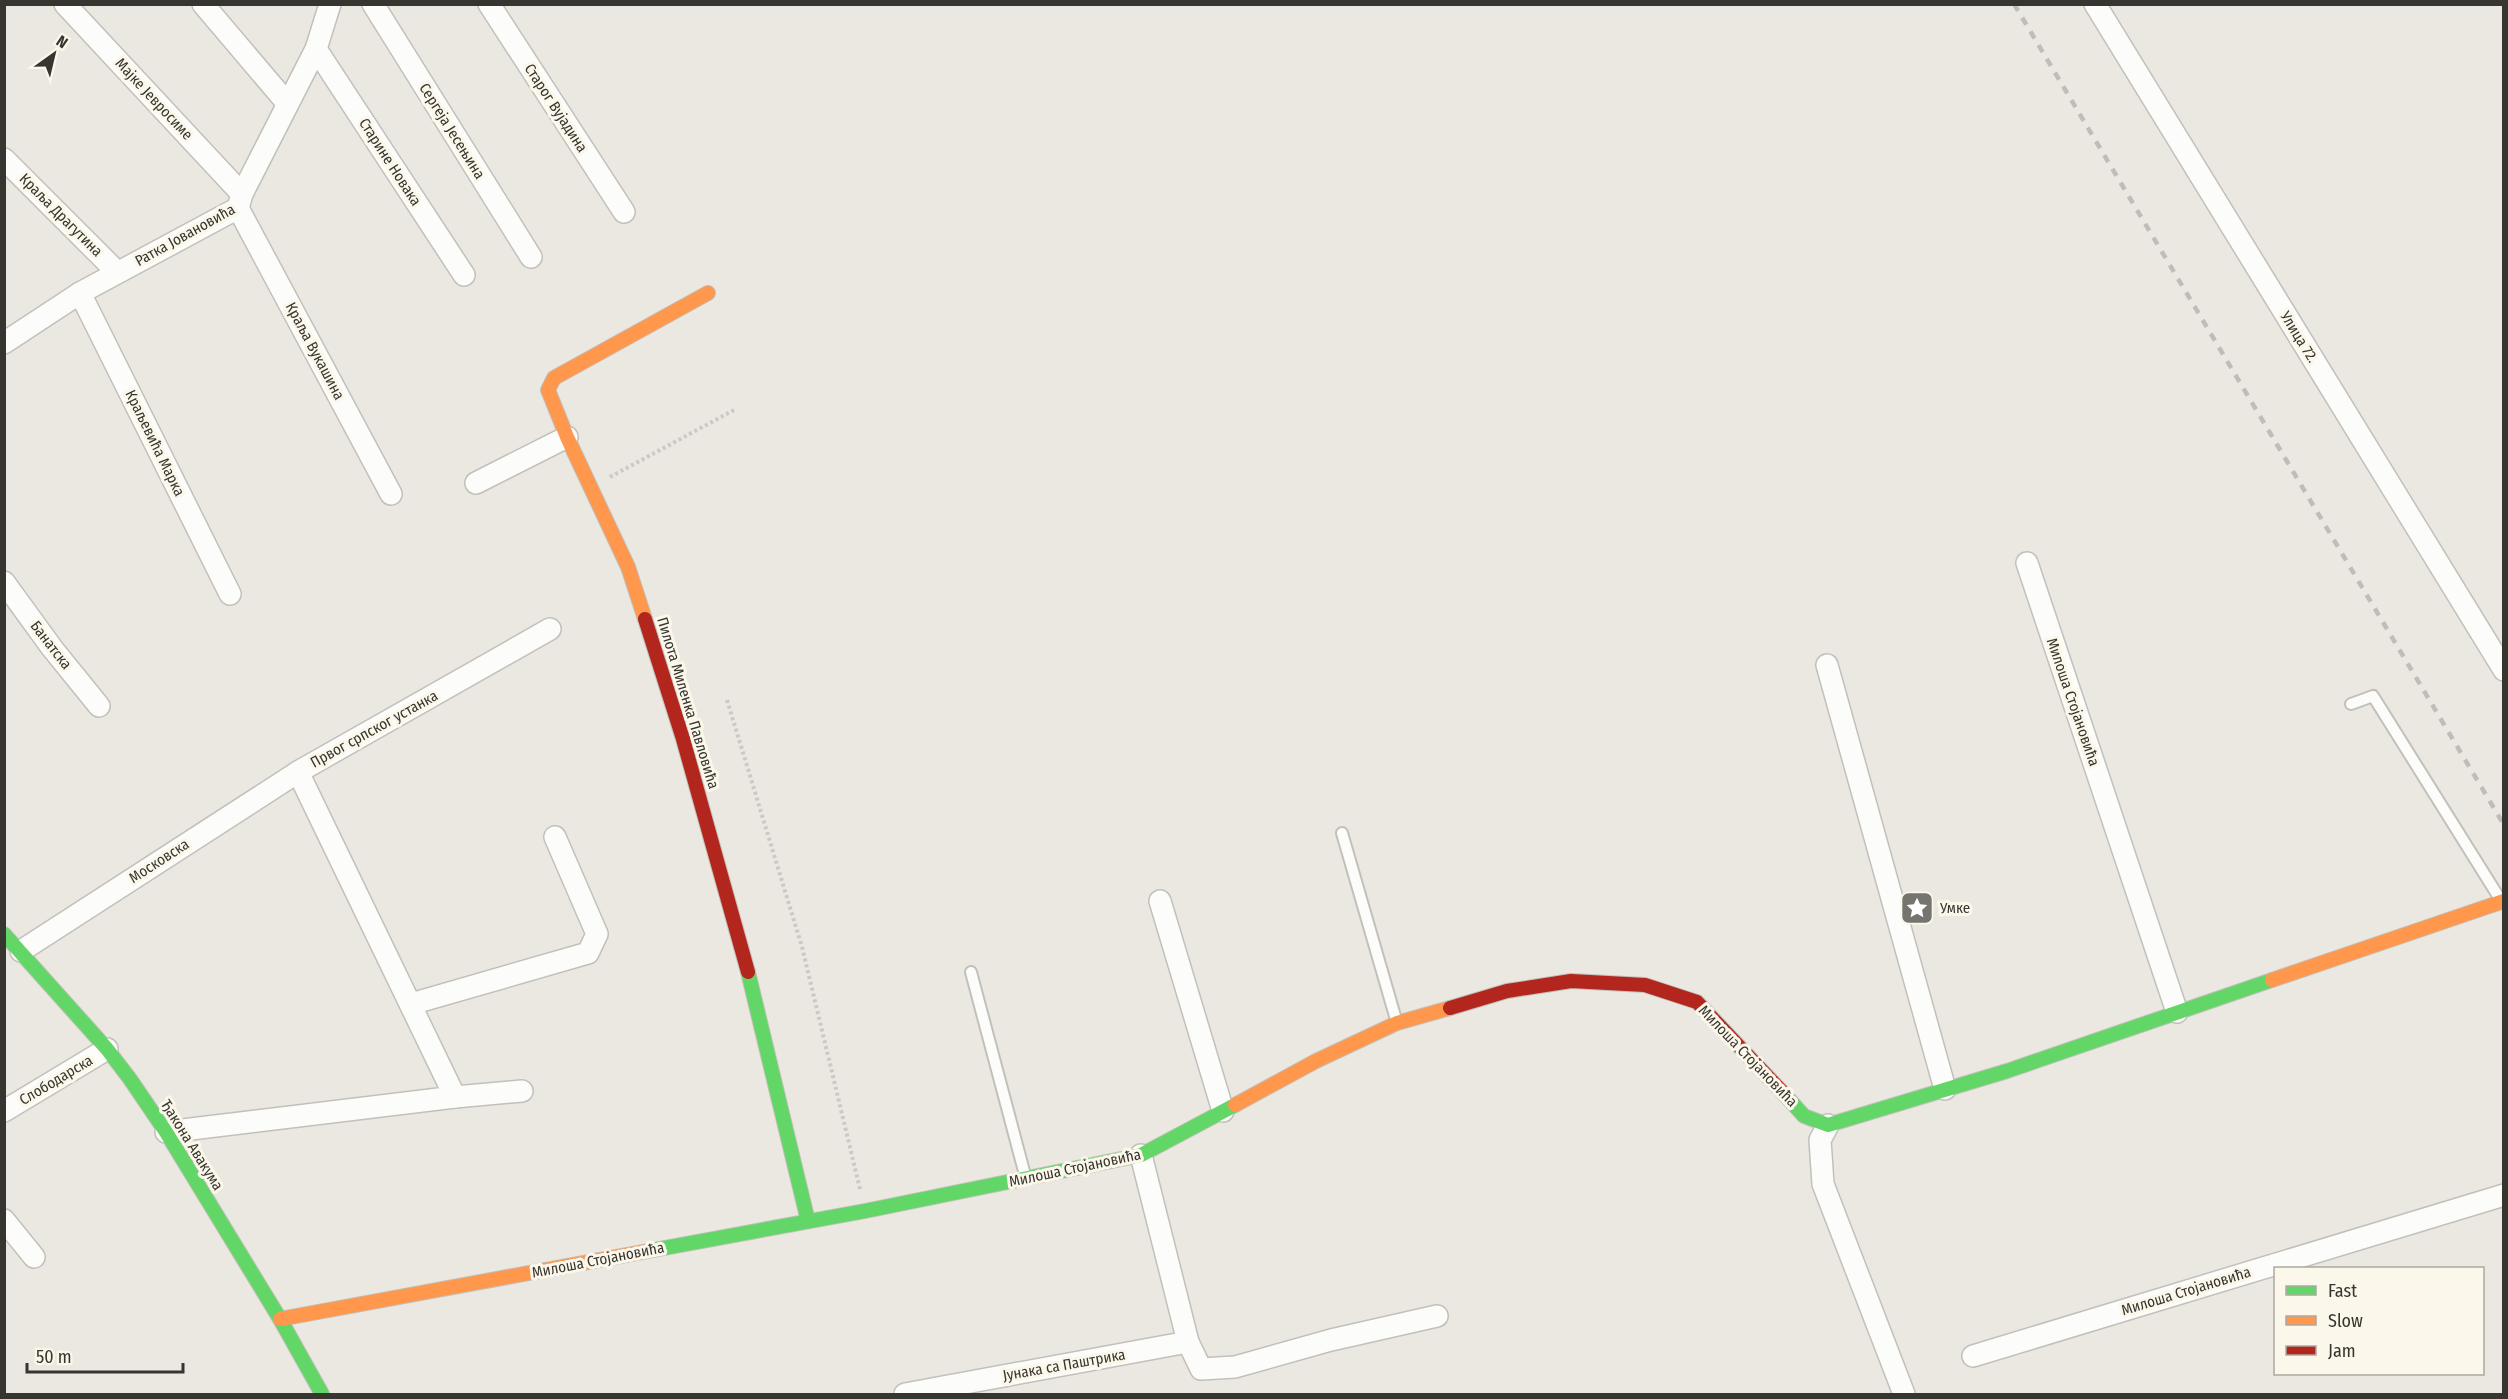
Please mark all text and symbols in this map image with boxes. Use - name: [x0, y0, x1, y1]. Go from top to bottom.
- north arrow: [24, 24, 84, 84]
- text: N: [53, 31, 71, 53]
- street label: Мајке Јевросиме: [111, 54, 197, 144]
- street label: Старог Вујадина: [521, 60, 591, 156]
- street label: Сергеја Јесењина: [415, 80, 489, 182]
- street label: Старине Новака: [355, 115, 425, 209]
- street label: Краља Драгутина: [16, 170, 106, 260]
- street label: Ратка Јовановића: [132, 200, 238, 270]
- street label: Краља Вукашина: [282, 299, 348, 403]
- street label: Улица 72.: [2276, 307, 2322, 366]
- street label: Краљевића Марка: [122, 387, 188, 499]
- street label: Пилота Миленка Павловића: [653, 615, 723, 791]
- street label: Банатска: [26, 617, 76, 673]
- street label: Милоша Стојановића: [2043, 636, 2103, 768]
- street label: Првог српског устанка: [307, 687, 441, 771]
- street label: Московска: [126, 835, 192, 887]
- place icon: Умке: [1899, 890, 1935, 926]
- place label: Умке: [1939, 899, 1970, 917]
- street label: Милоша Стојановића: [1695, 1001, 1801, 1111]
- street label: Слободарска: [16, 1051, 96, 1109]
- street label: Ђакона Авакума: [157, 1096, 227, 1194]
- street label: Милоша Стојановића: [1007, 1145, 1143, 1191]
- street label: Милоша Стојановића: [530, 1238, 666, 1282]
- street label: Милоша Стојановића: [2119, 1263, 2253, 1319]
- legend: [2274, 1267, 2484, 1375]
- text: Fast: [2328, 1280, 2357, 1302]
- text: Slow: [2328, 1310, 2363, 1332]
- scale bar: [27, 1336, 183, 1374]
- text: Jam: [2328, 1340, 2356, 1362]
- street label: Јунака са Паштрика: [1001, 1345, 1127, 1385]
- text: 50 m: [36, 1346, 72, 1368]

